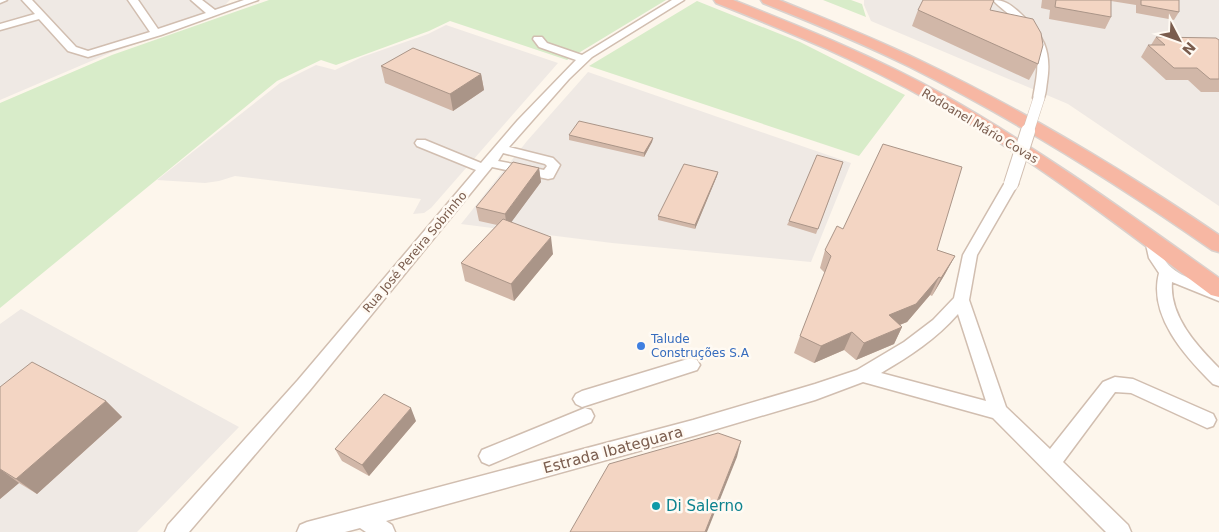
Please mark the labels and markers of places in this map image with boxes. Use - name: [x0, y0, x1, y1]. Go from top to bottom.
- place label: Talude Construções S.A: [650, 332, 750, 360]
- marker: Talude Construções S.A: [635, 340, 647, 352]
- place label: Di Salerno: [666, 497, 743, 515]
- marker: Di Salerno: [650, 500, 662, 512]

